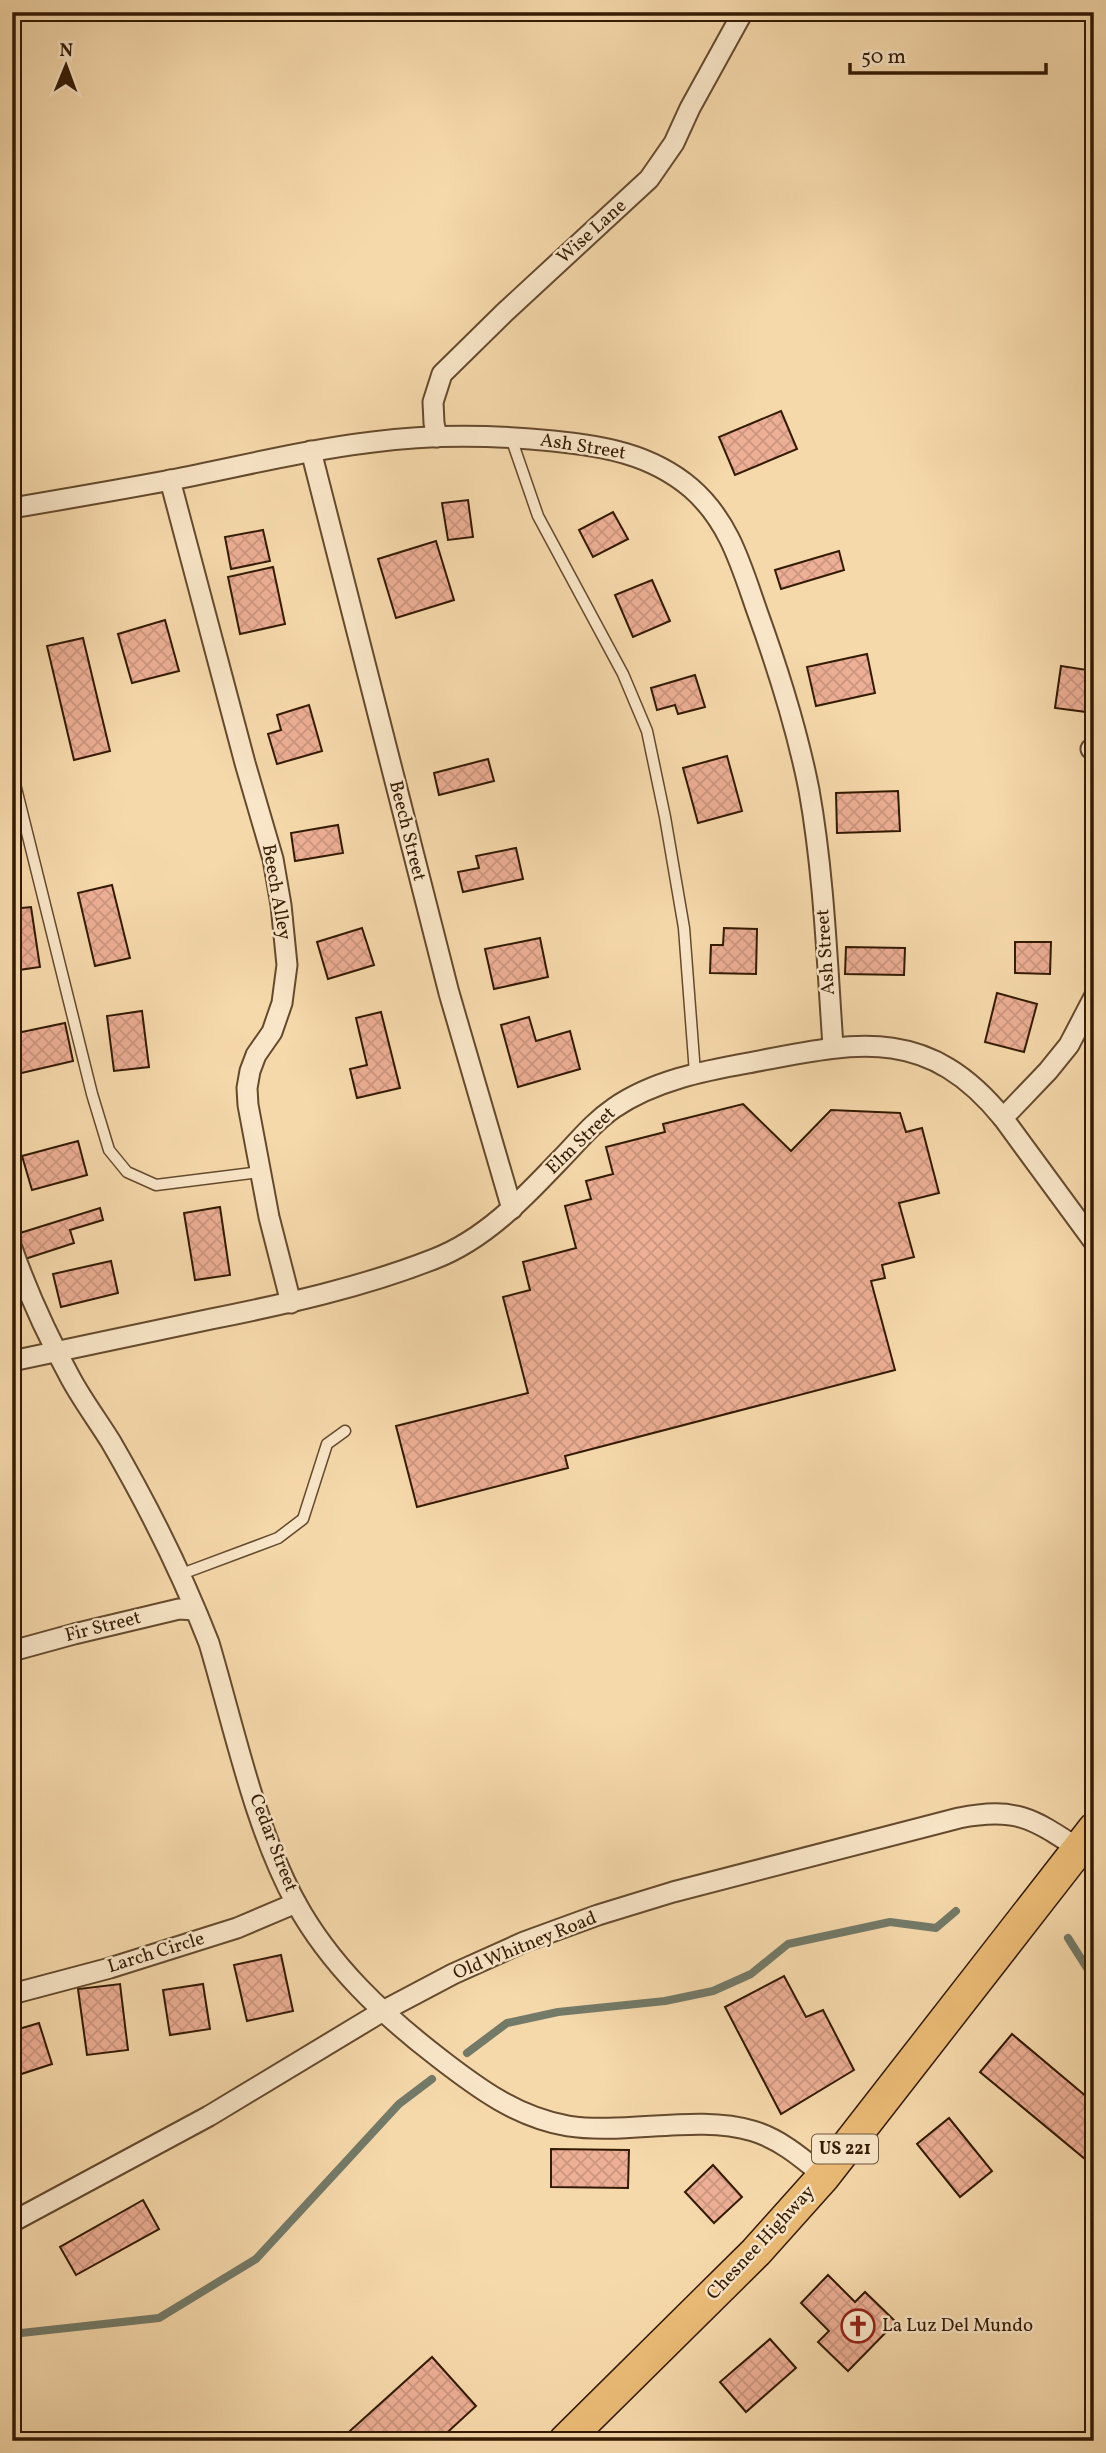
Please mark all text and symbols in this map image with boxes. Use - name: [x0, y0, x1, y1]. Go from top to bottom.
- north arrow: [32, 32, 102, 102]
- scale bar: [850, 32, 1046, 76]
- text: N: [59, 38, 74, 64]
- text: 50 m: [861, 43, 906, 72]
- street label: Wise Lane: [551, 194, 633, 270]
- street label: Ash Street: [538, 427, 628, 467]
- street label: Beech Street: [382, 778, 432, 884]
- street label: Beech Alley: [255, 842, 297, 942]
- street label: Ash Street: [810, 908, 842, 996]
- street label: Elm Street: [540, 1101, 622, 1181]
- street label: Fir Street: [62, 1605, 144, 1649]
- street label: Cedar Street: [242, 1790, 304, 1896]
- street label: Old Whitney Road: [449, 1905, 601, 1987]
- street label: Larch Circle: [104, 1926, 208, 1980]
- road number: US 221: [812, 2134, 878, 2164]
- street label: Chesnee Highway: [701, 2180, 821, 2306]
- church icon: La Luz Del Mundo: [839, 2307, 877, 2345]
- place label: La Luz Del Mundo: [882, 2313, 1033, 2339]

